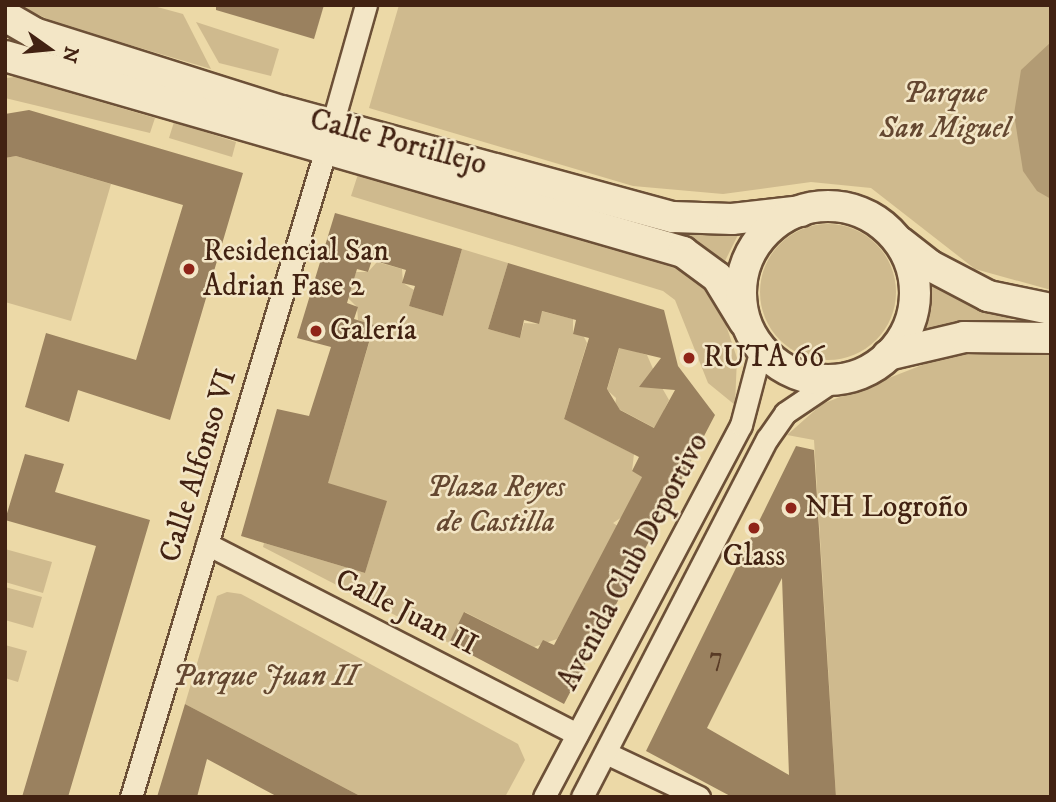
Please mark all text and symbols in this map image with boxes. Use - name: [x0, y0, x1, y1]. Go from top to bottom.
- north arrow: [14, 14, 84, 84]
- text: N: [57, 44, 83, 65]
- park label: Parque San Miguel: [879, 76, 1011, 146]
- street label: Calle Portillejo: [306, 102, 490, 184]
- place label: Residencial San Adrian Fase 2: [203, 234, 389, 304]
- marker: Residencial San Adrian Fase 2: [181, 261, 197, 277]
- place label: Galería: [330, 313, 417, 349]
- marker: Galería: [308, 323, 324, 339]
- place label: RUTA 66: [703, 340, 824, 376]
- marker: RUTA 66: [681, 350, 697, 366]
- street label: Calle Alfonso VI: [153, 365, 245, 567]
- street label: Avenida Club Deportivo: [551, 427, 717, 697]
- park label: Plaza Reyes de Castilla: [427, 470, 565, 540]
- place label: NH Logroño: [805, 490, 968, 526]
- marker: NH Logroño: [783, 500, 799, 516]
- marker: Glass: [746, 520, 762, 536]
- place label: Glass: [723, 539, 785, 575]
- street label: Calle Juan II: [329, 562, 483, 664]
- house number: 7: [709, 642, 723, 674]
- park label: Parque Juan II: [173, 659, 357, 695]

